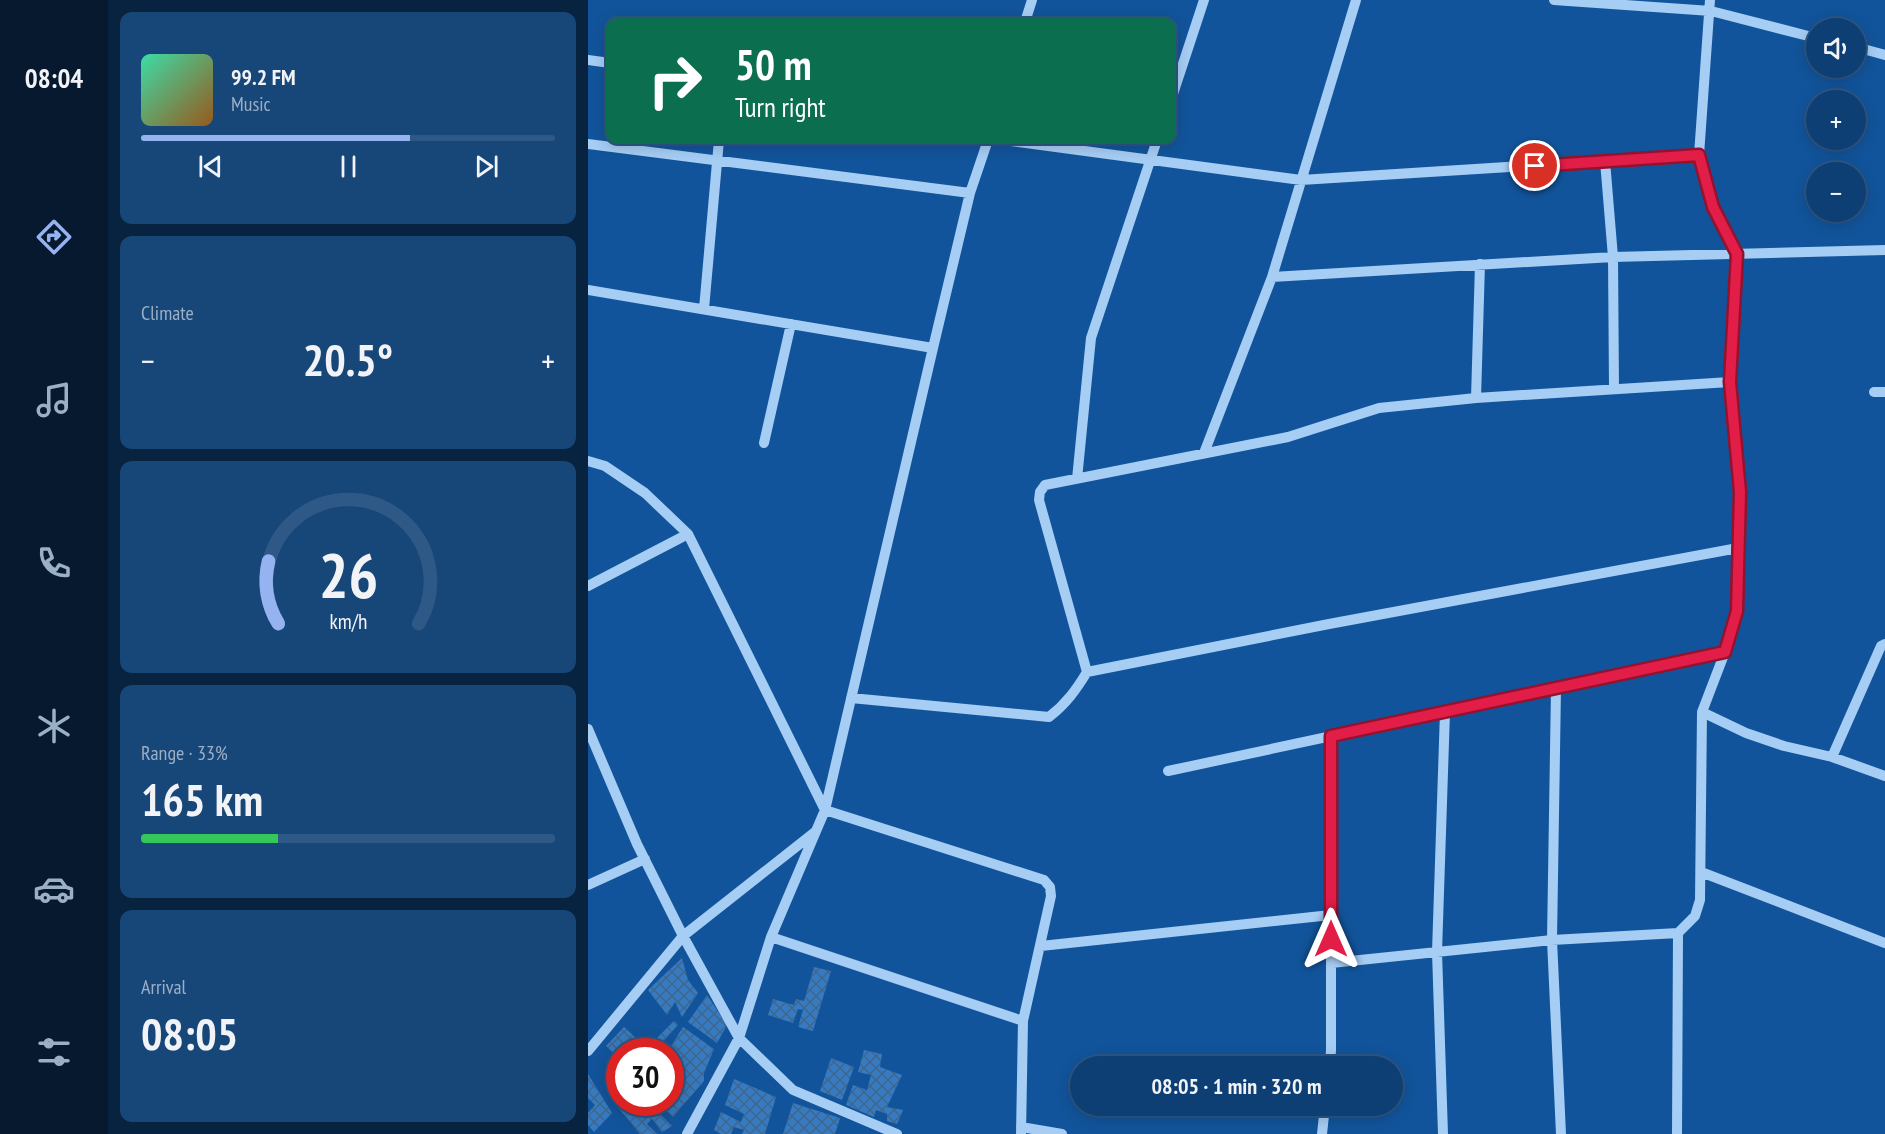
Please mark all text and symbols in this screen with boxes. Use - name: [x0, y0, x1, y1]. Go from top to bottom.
- map controls: [1806, 18, 1866, 222]
- button: sound: [1806, 18, 1866, 78]
- text: 50 m: [735, 37, 812, 92]
- icon: right: [636, 42, 714, 120]
- text: 08:04: [25, 61, 83, 95]
- text: 99.2 FM: [231, 63, 296, 91]
- text: Turn right: [735, 90, 826, 124]
- button: +: [1806, 90, 1866, 150]
- text: Music: [231, 91, 271, 117]
- pin: [1509, 140, 1560, 191]
- icon: arrive: [1518, 149, 1551, 182]
- icon: previous: [194, 150, 227, 183]
- icon: pause: [332, 150, 365, 183]
- icon: next: [470, 150, 503, 183]
- button: −: [1806, 162, 1866, 222]
- icon: directions: [33, 216, 75, 258]
- text: Climate: [141, 300, 194, 326]
- text: 20.5°: [303, 330, 393, 388]
- text: −: [141, 339, 155, 382]
- text: +: [541, 339, 555, 382]
- icon: music: [33, 379, 75, 421]
- text: 26: [318, 534, 378, 615]
- icon: phone: [33, 542, 75, 584]
- text: km/h: [329, 607, 367, 635]
- icon: climate: [33, 705, 75, 747]
- text: Range · 33%: [141, 740, 228, 766]
- text: 165 km: [141, 770, 263, 828]
- icon: car: [33, 868, 75, 910]
- position arrow: [1299, 907, 1363, 971]
- text: Arrival: [141, 974, 186, 1000]
- text: 08:05: [141, 1004, 238, 1062]
- icon: filters: [33, 1031, 75, 1073]
- speed limit sign: 30: [606, 1038, 684, 1116]
- text: 08:05 · 1 min · 320 m: [1151, 1072, 1322, 1100]

